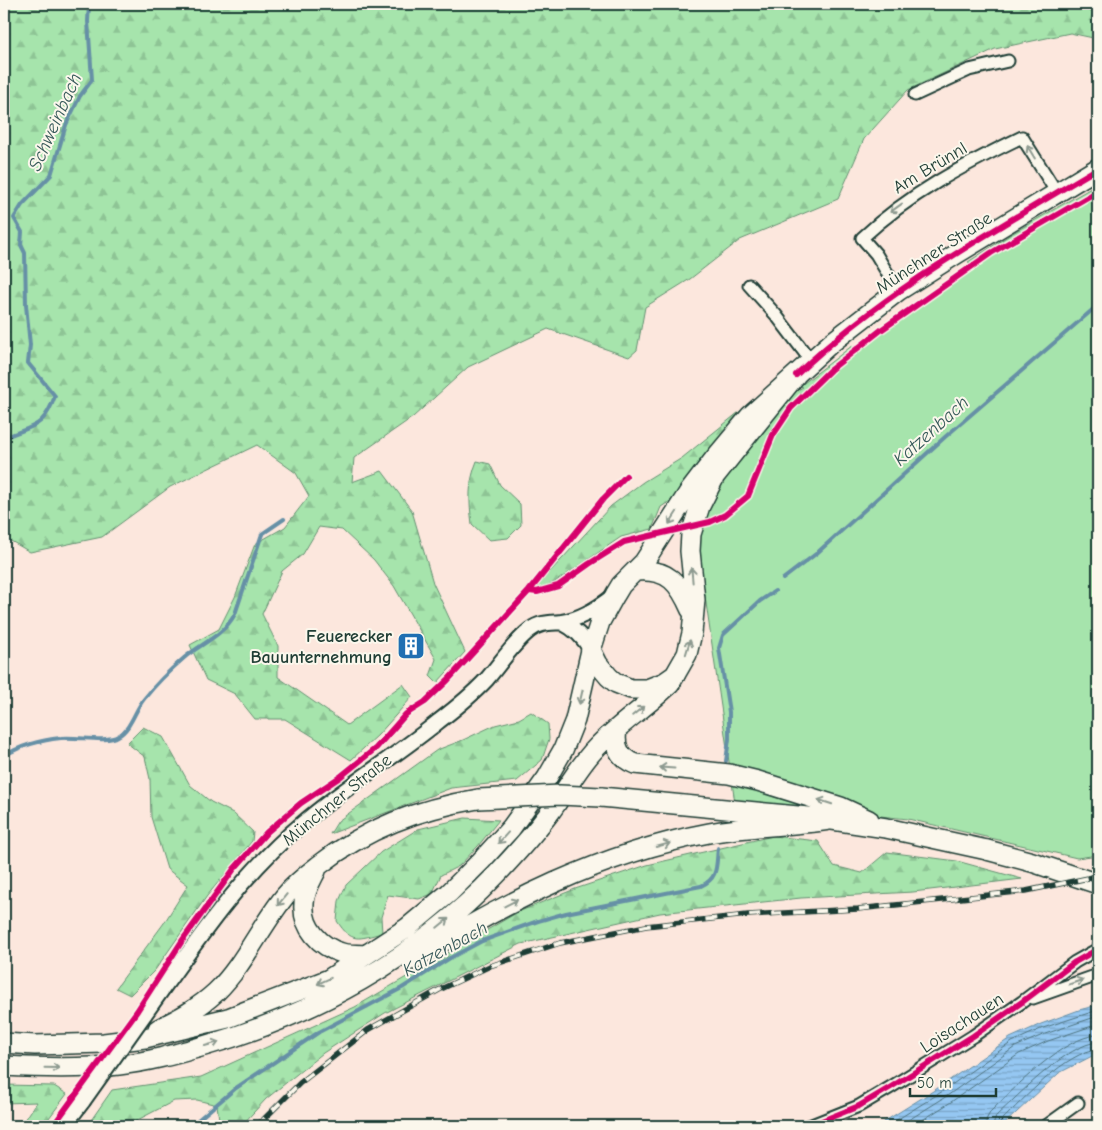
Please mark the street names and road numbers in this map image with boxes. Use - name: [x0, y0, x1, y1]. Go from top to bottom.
- street label: Am Brünnl: [889, 138, 971, 198]
- street label: Münchner Straße: [872, 208, 996, 298]
- street label: Münchner Straße: [278, 750, 396, 850]
- street label: Loisachauen: [917, 988, 1007, 1058]

